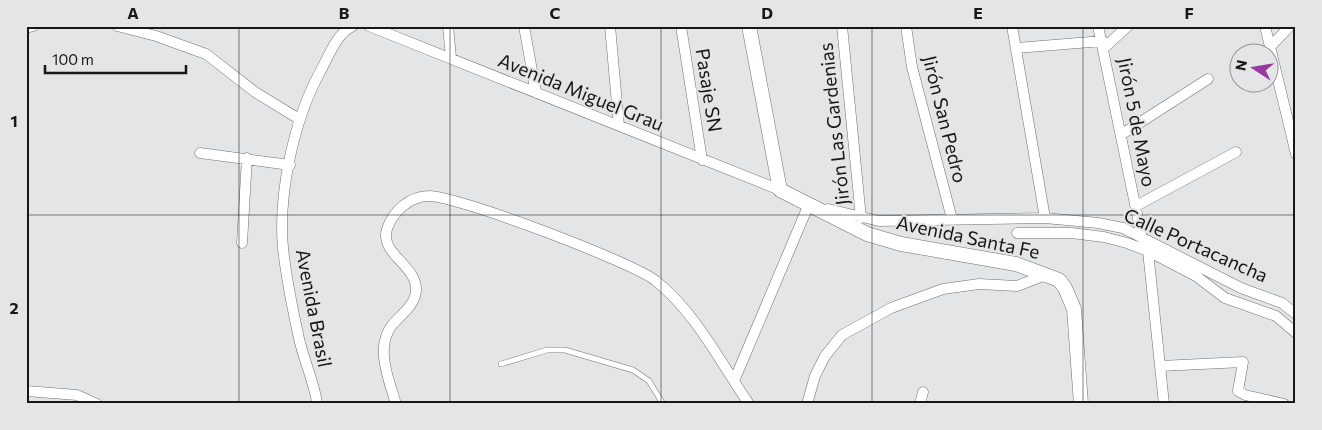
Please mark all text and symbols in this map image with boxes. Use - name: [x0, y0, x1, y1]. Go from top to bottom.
- text: A: [127, 3, 139, 22]
- text: B: [339, 3, 350, 22]
- text: C: [550, 3, 561, 22]
- text: D: [761, 3, 773, 22]
- text: E: [973, 3, 983, 22]
- text: F: [1184, 3, 1194, 22]
- scale bar: [45, 42, 186, 74]
- street label: Jirón Las Gardenias: [814, 42, 853, 206]
- north arrow: [1230, 42, 1280, 92]
- street label: Pasaje SN: [692, 46, 727, 133]
- street label: Avenida Miguel Grau: [495, 48, 667, 135]
- text: 100 m: [52, 50, 94, 68]
- street label: Jirón San Pedro: [919, 53, 972, 185]
- street label: Jirón 5 de Mayo: [1114, 55, 1161, 189]
- text: N: [1231, 58, 1250, 72]
- text: 1: [10, 111, 18, 130]
- street label: Calle Portacancha: [1121, 203, 1272, 287]
- street label: Avenida Santa Fe: [894, 210, 1042, 263]
- street label: Avenida Brasil: [292, 247, 337, 369]
- text: 2: [9, 298, 19, 317]

